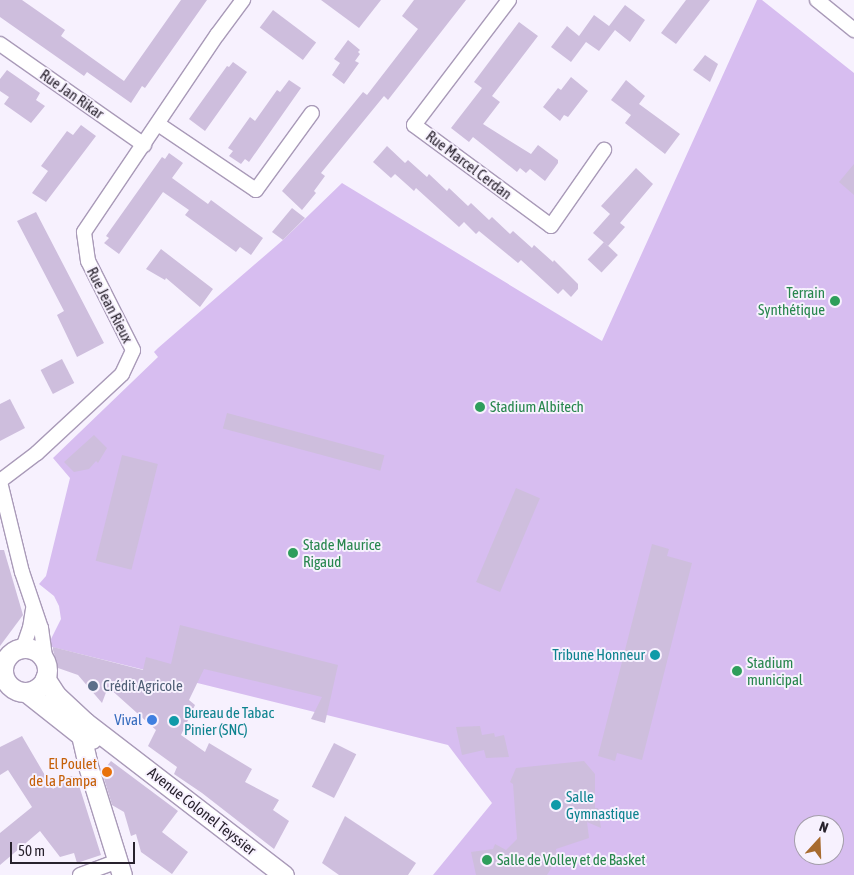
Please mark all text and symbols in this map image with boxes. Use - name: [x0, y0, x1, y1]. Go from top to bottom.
- street label: Rue Jan Rikar: [37, 66, 107, 122]
- street label: Rue Marcel Cerdan: [423, 127, 515, 203]
- street label: Rue Jean Rieux: [83, 264, 137, 346]
- place label: Terrain Synthétique: [758, 283, 825, 318]
- marker: Terrain Synthétique: [829, 295, 841, 307]
- place label: Stadium Albitech: [490, 398, 584, 416]
- marker: Stadium Albitech: [474, 401, 486, 413]
- place label: Stade Maurice Rigaud: [303, 535, 381, 570]
- marker: Stade Maurice Rigaud: [287, 547, 299, 559]
- place label: Tribune Honneur: [552, 646, 645, 664]
- marker: Tribune Honneur: [649, 649, 661, 661]
- place label: Stadium municipal: [747, 653, 803, 688]
- marker: Stadium municipal: [731, 665, 743, 677]
- place label: Crédit Agricole: [103, 677, 183, 695]
- marker: Crédit Agricole: [87, 680, 99, 692]
- place label: Bureau de Tabac Pinier (SNC): [184, 703, 274, 738]
- place label: Vival: [114, 711, 142, 729]
- marker: Vival: [146, 714, 158, 726]
- marker: Bureau de Tabac Pinier (SNC): [168, 715, 180, 727]
- place label: El Poulet de la Pampa: [29, 754, 97, 789]
- street label: Avenue Colonel Teyssier: [144, 763, 260, 859]
- marker: El Poulet de la Pampa: [101, 766, 113, 778]
- place label: Salle Gymnastique: [566, 787, 639, 822]
- marker: Salle Gymnastique: [550, 799, 562, 811]
- north arrow: [794, 815, 844, 865]
- text: N: [817, 818, 830, 836]
- scale bar: [12, 832, 138, 864]
- text: 50 m: [18, 842, 45, 859]
- place label: Salle de Volley et de Basket: [497, 851, 646, 869]
- marker: Salle de Volley et de Basket: [481, 854, 493, 866]

